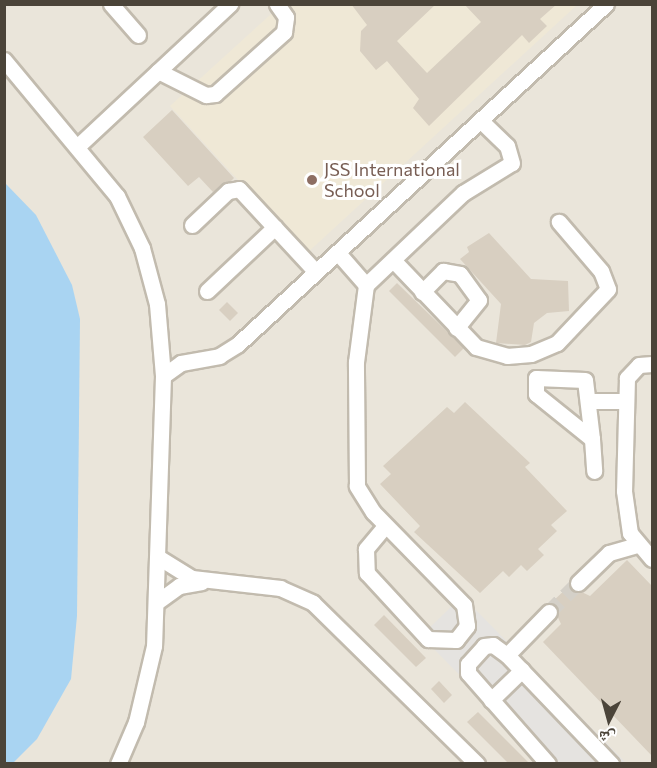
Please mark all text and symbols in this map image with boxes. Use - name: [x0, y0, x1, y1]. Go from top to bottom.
- place label: JSS International School: [324, 159, 460, 201]
- marker: JSS International School: [305, 173, 319, 187]
- north arrow: [579, 690, 639, 750]
- text: ش: [598, 728, 617, 749]

